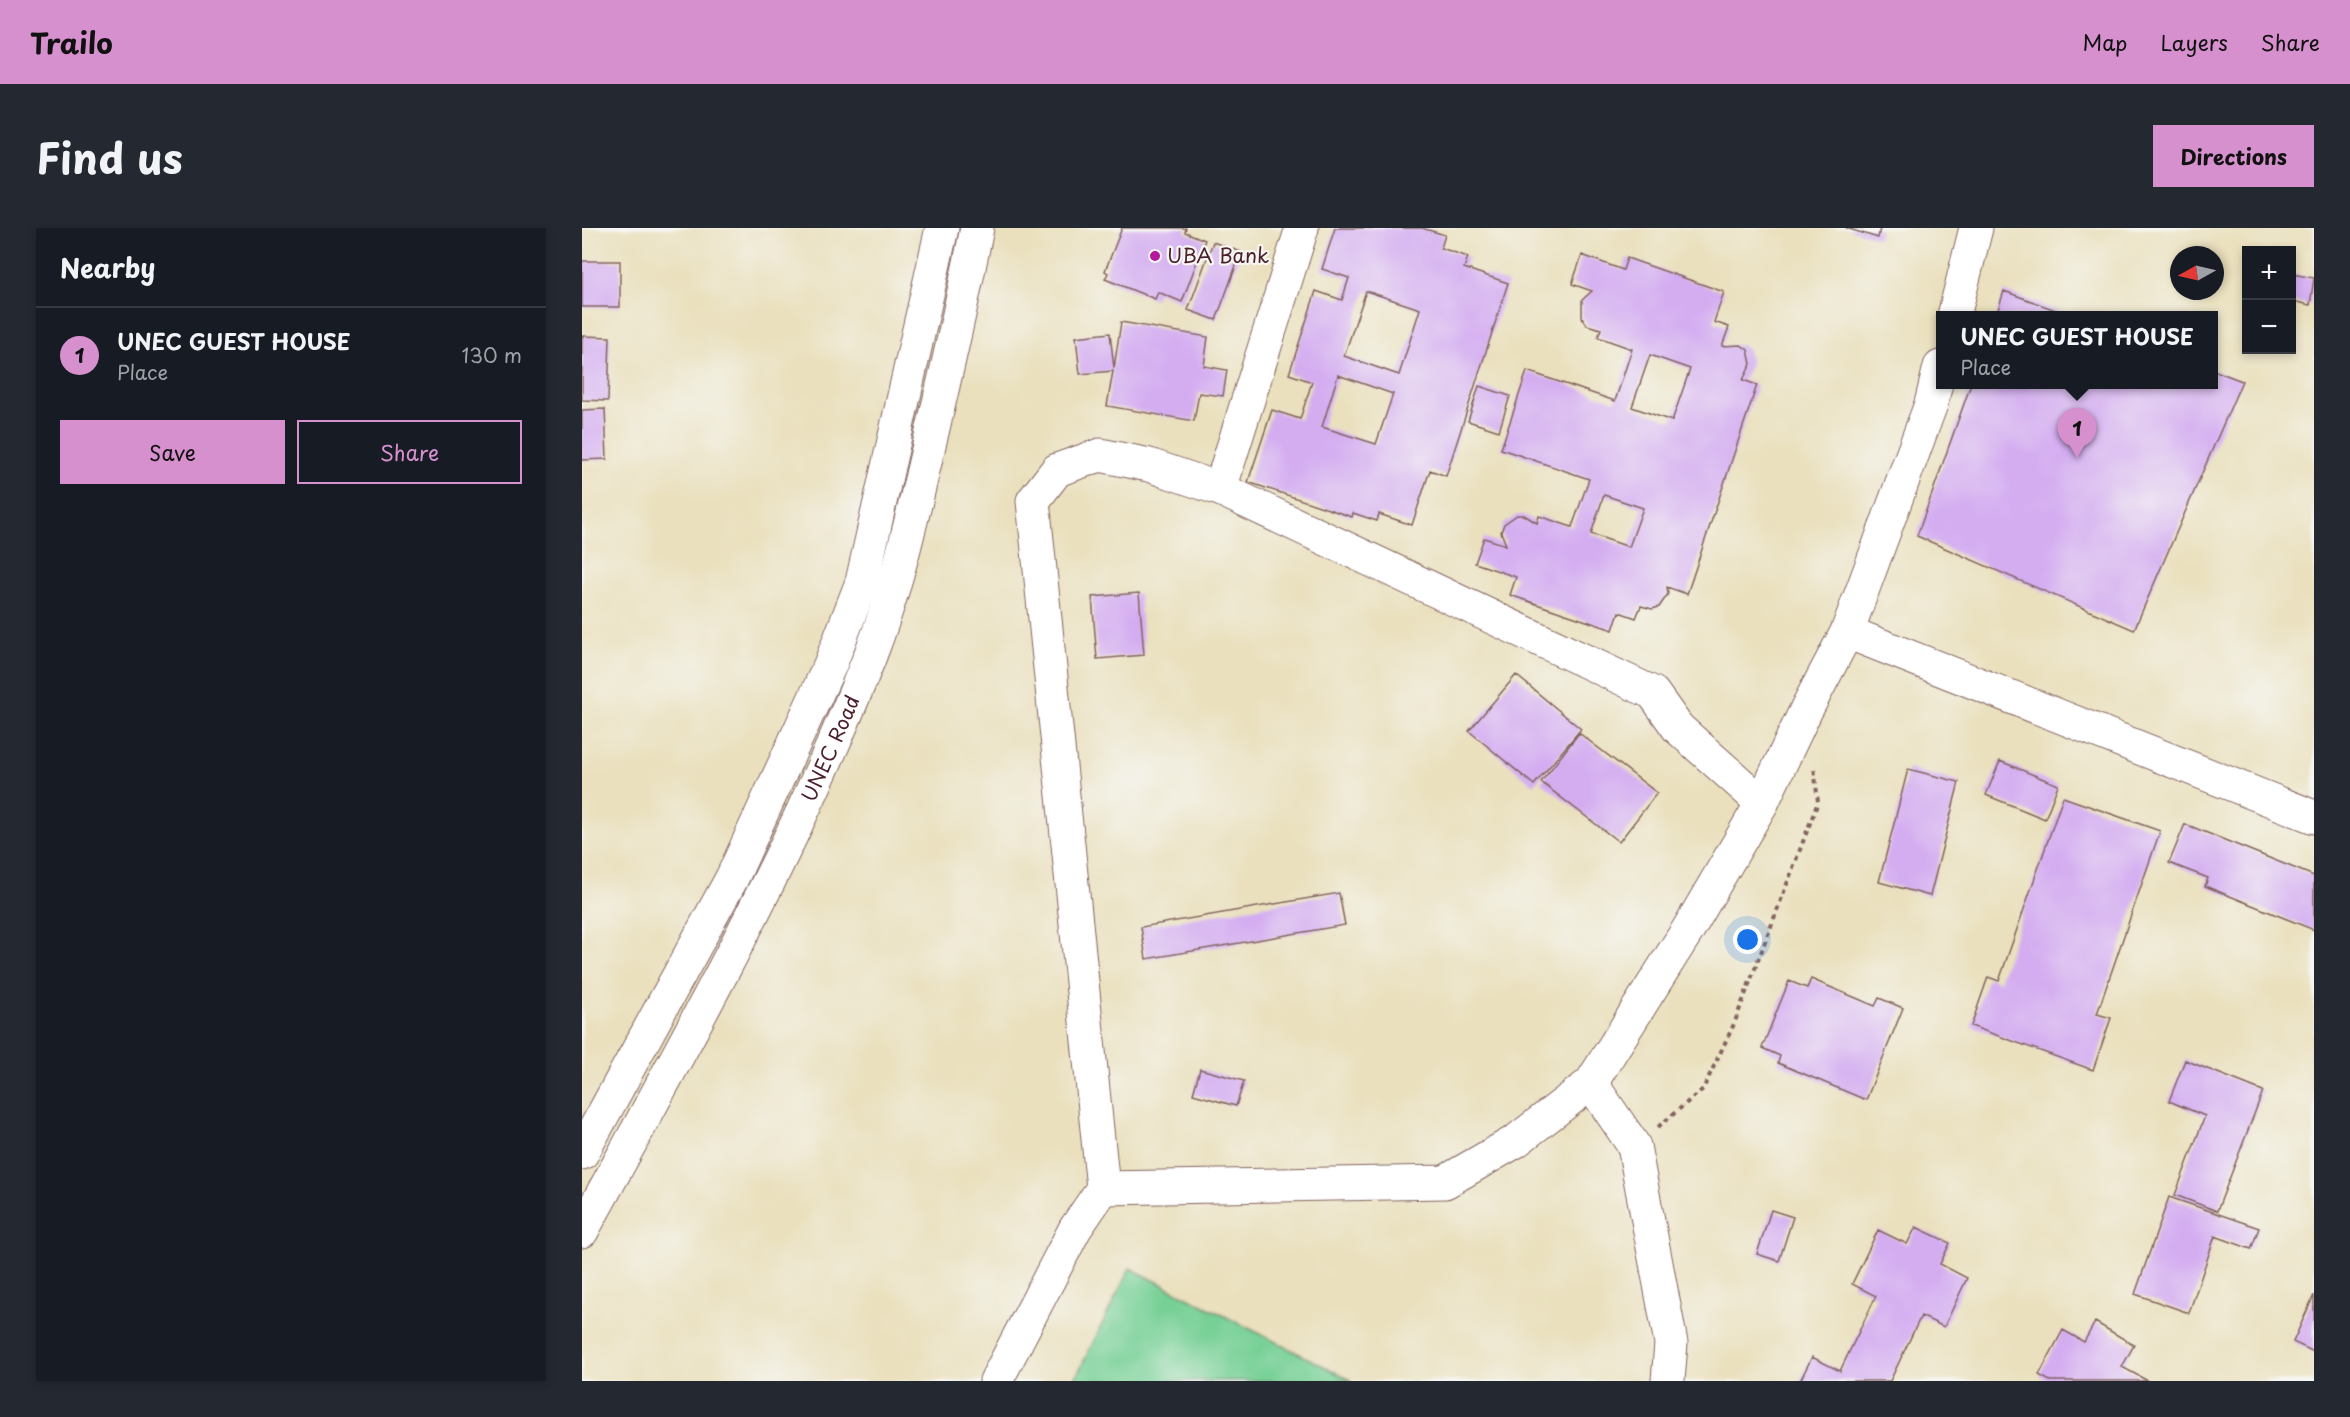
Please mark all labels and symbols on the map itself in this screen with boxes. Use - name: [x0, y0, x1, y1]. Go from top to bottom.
- place label: UBA Bank: [1167, 240, 1269, 270]
- north arrow: [2170, 246, 2224, 300]
- marker: UBA Bank: [1148, 249, 1162, 263]
- pin: 1: [2058, 408, 2096, 458]
- street label: UNEC Road: [793, 690, 866, 806]
- your location: [1733, 925, 1762, 954]

